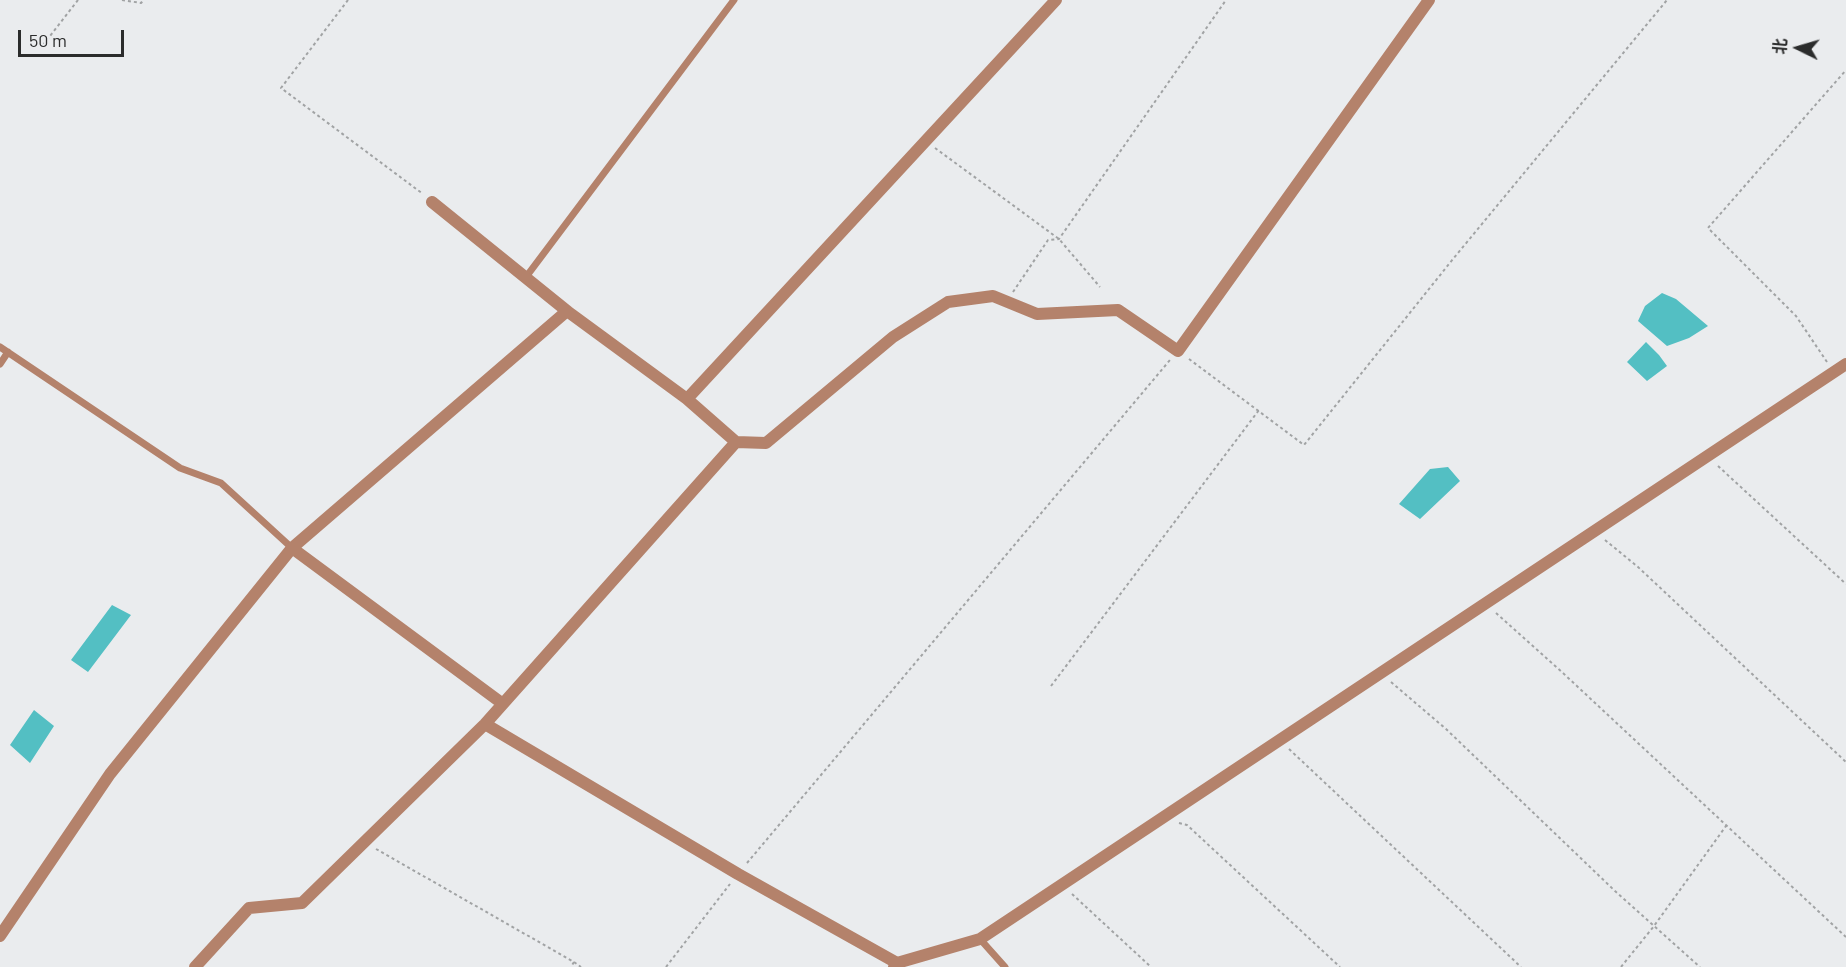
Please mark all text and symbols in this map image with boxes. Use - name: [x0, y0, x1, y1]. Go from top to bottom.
- scale bar: [21, 18, 128, 56]
- north arrow: [1768, 18, 1828, 78]
- text: 50 m: [29, 29, 67, 51]
- text: 北: [1769, 38, 1790, 55]

